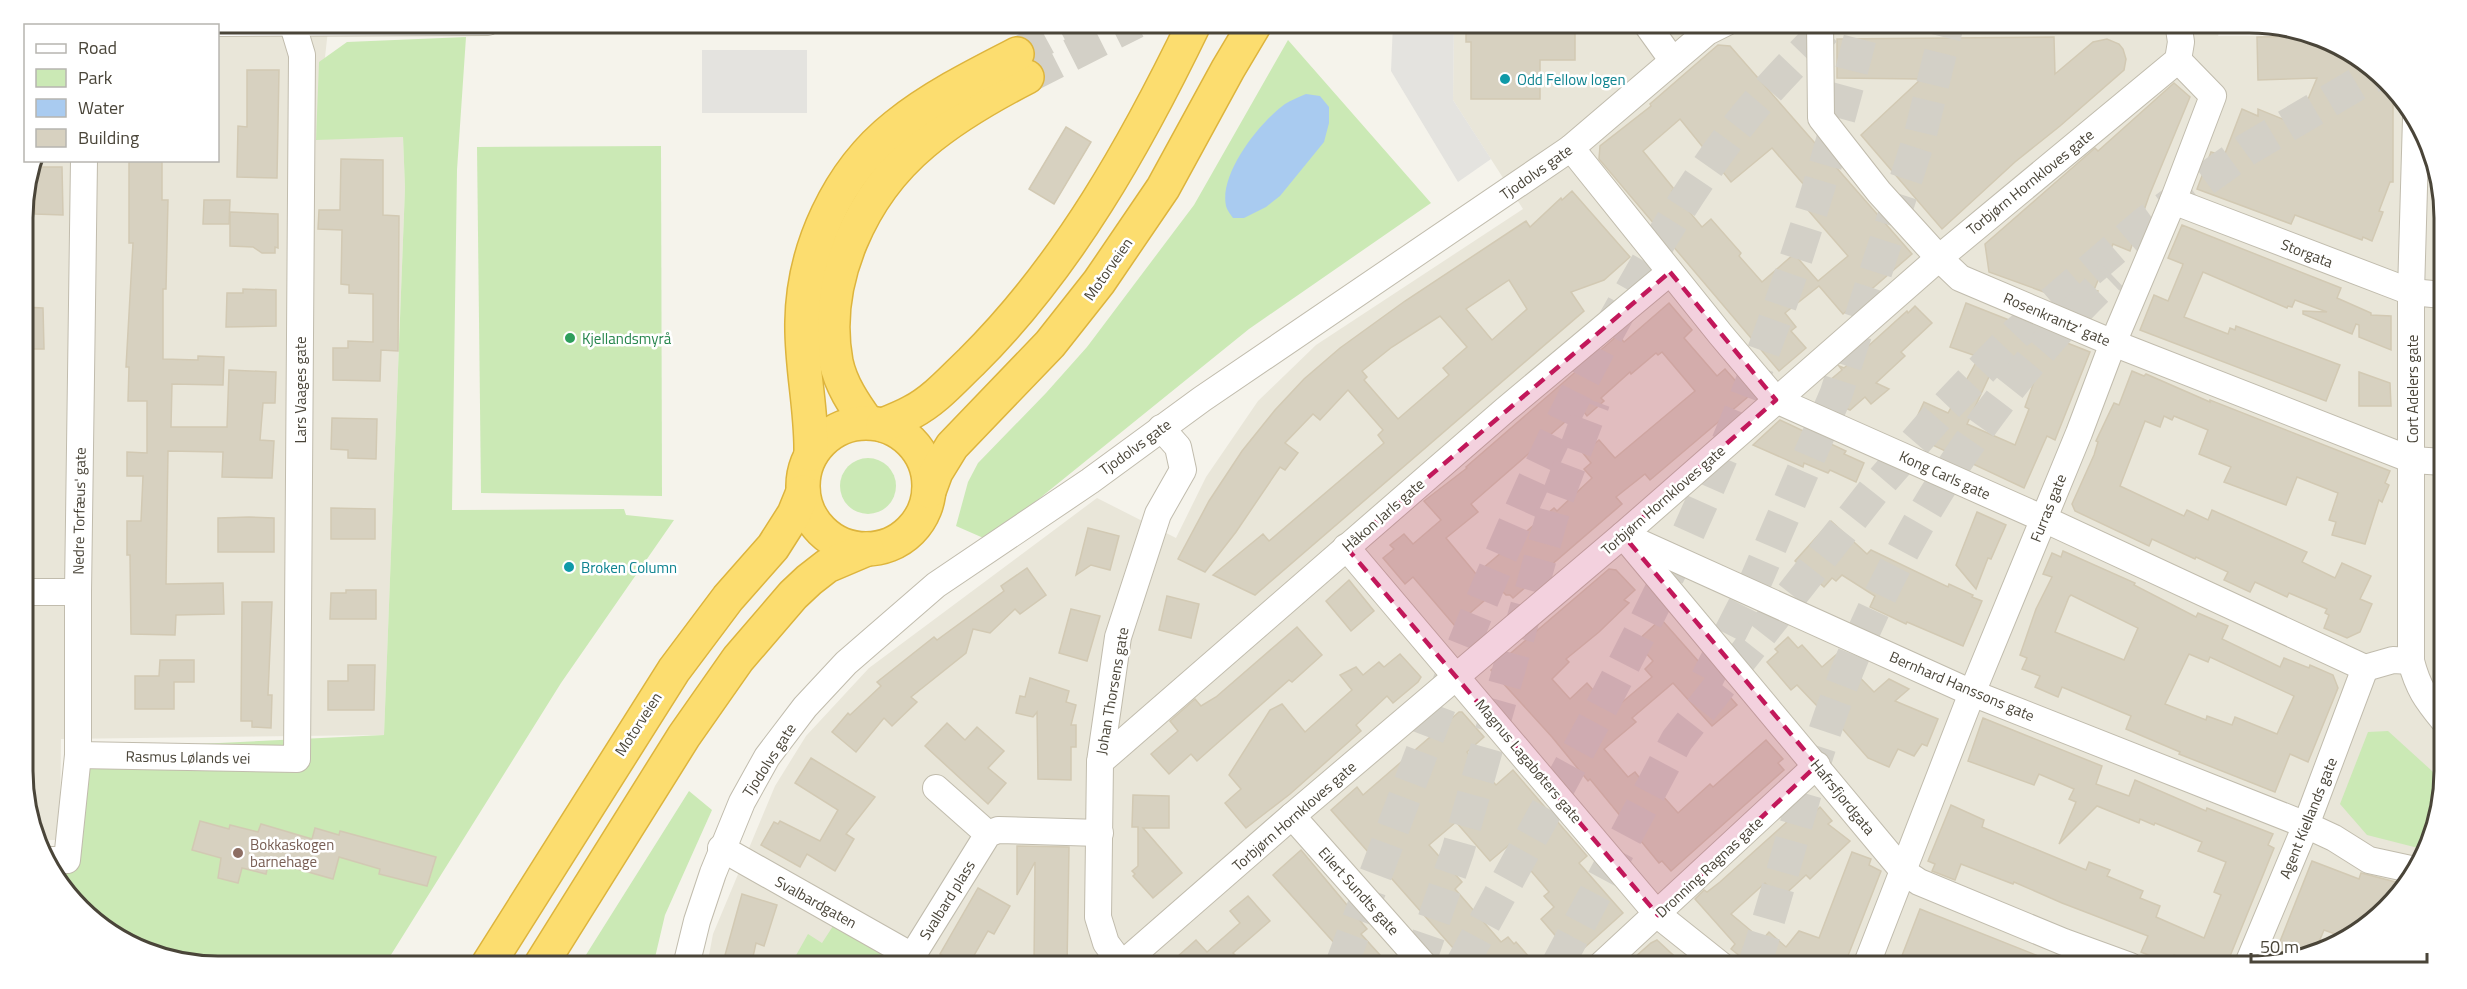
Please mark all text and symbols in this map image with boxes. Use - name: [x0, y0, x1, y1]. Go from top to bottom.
- legend: [24, 24, 219, 162]
- text: Road: [78, 34, 117, 61]
- text: Park: [78, 64, 113, 91]
- place label: Odd Fellow logen: [1517, 68, 1626, 91]
- marker: Odd Fellow logen: [1498, 72, 1512, 86]
- text: Water: [78, 94, 124, 121]
- street label: Torbjørn Hornkloves gate: [1961, 123, 2099, 241]
- text: Building: [78, 124, 139, 151]
- street label: Tjodolvs gate: [1495, 139, 1577, 205]
- street label: Motorveien: [1078, 233, 1138, 305]
- street label: Storgata: [2278, 233, 2337, 274]
- street label: Rosenkrantz' gate: [2000, 286, 2114, 352]
- place label: Kjellandsmyrå: [582, 327, 672, 350]
- marker: Kjellandsmyrå: [563, 331, 577, 345]
- street label: Cort Adelers gate: [2401, 335, 2424, 443]
- street label: Lars Vaages gate: [289, 336, 312, 444]
- street label: Tjodolvs gate: [1094, 413, 1176, 481]
- street label: Torbjørn Hornkloves gate: [1596, 440, 1730, 560]
- street label: Kong Carls gate: [1896, 445, 1994, 505]
- street label: Nedre Torfæus' gate: [66, 447, 92, 575]
- street label: Furras gate: [2024, 470, 2072, 546]
- street label: Håkon Jarls gate: [1337, 473, 1429, 557]
- place label: Broken Column: [581, 556, 677, 579]
- marker: Broken Column: [562, 560, 576, 574]
- street label: Johan Thorsens gate: [1089, 625, 1135, 757]
- street label: Bernhard Hanssons gate: [1886, 645, 2038, 727]
- street label: Motorveien: [609, 687, 667, 761]
- street label: Magnus Lagabøters gate: [1470, 694, 1588, 828]
- street label: Tjodolvs gate: [737, 719, 801, 801]
- street label: Rasmus Lølands vei: [125, 744, 251, 770]
- street label: Hafrsfjordgata: [1805, 754, 1881, 840]
- street label: Agent Kiellands gate: [2273, 754, 2343, 882]
- street label: Torbjørn Hornkloves gate: [1227, 756, 1361, 876]
- street label: Dronning Ragnas gate: [1650, 811, 1768, 923]
- place label: Bokkaskogen barnehage: [250, 833, 334, 873]
- street label: Eilert Sundts gate: [1313, 842, 1405, 940]
- marker: Bokkaskogen barnehage: [231, 846, 245, 860]
- street label: Svalbard plass: [913, 856, 981, 944]
- street label: Svalbardgaten: [771, 870, 861, 934]
- scale bar: [2251, 926, 2426, 964]
- text: 50 m: [2260, 933, 2299, 960]

